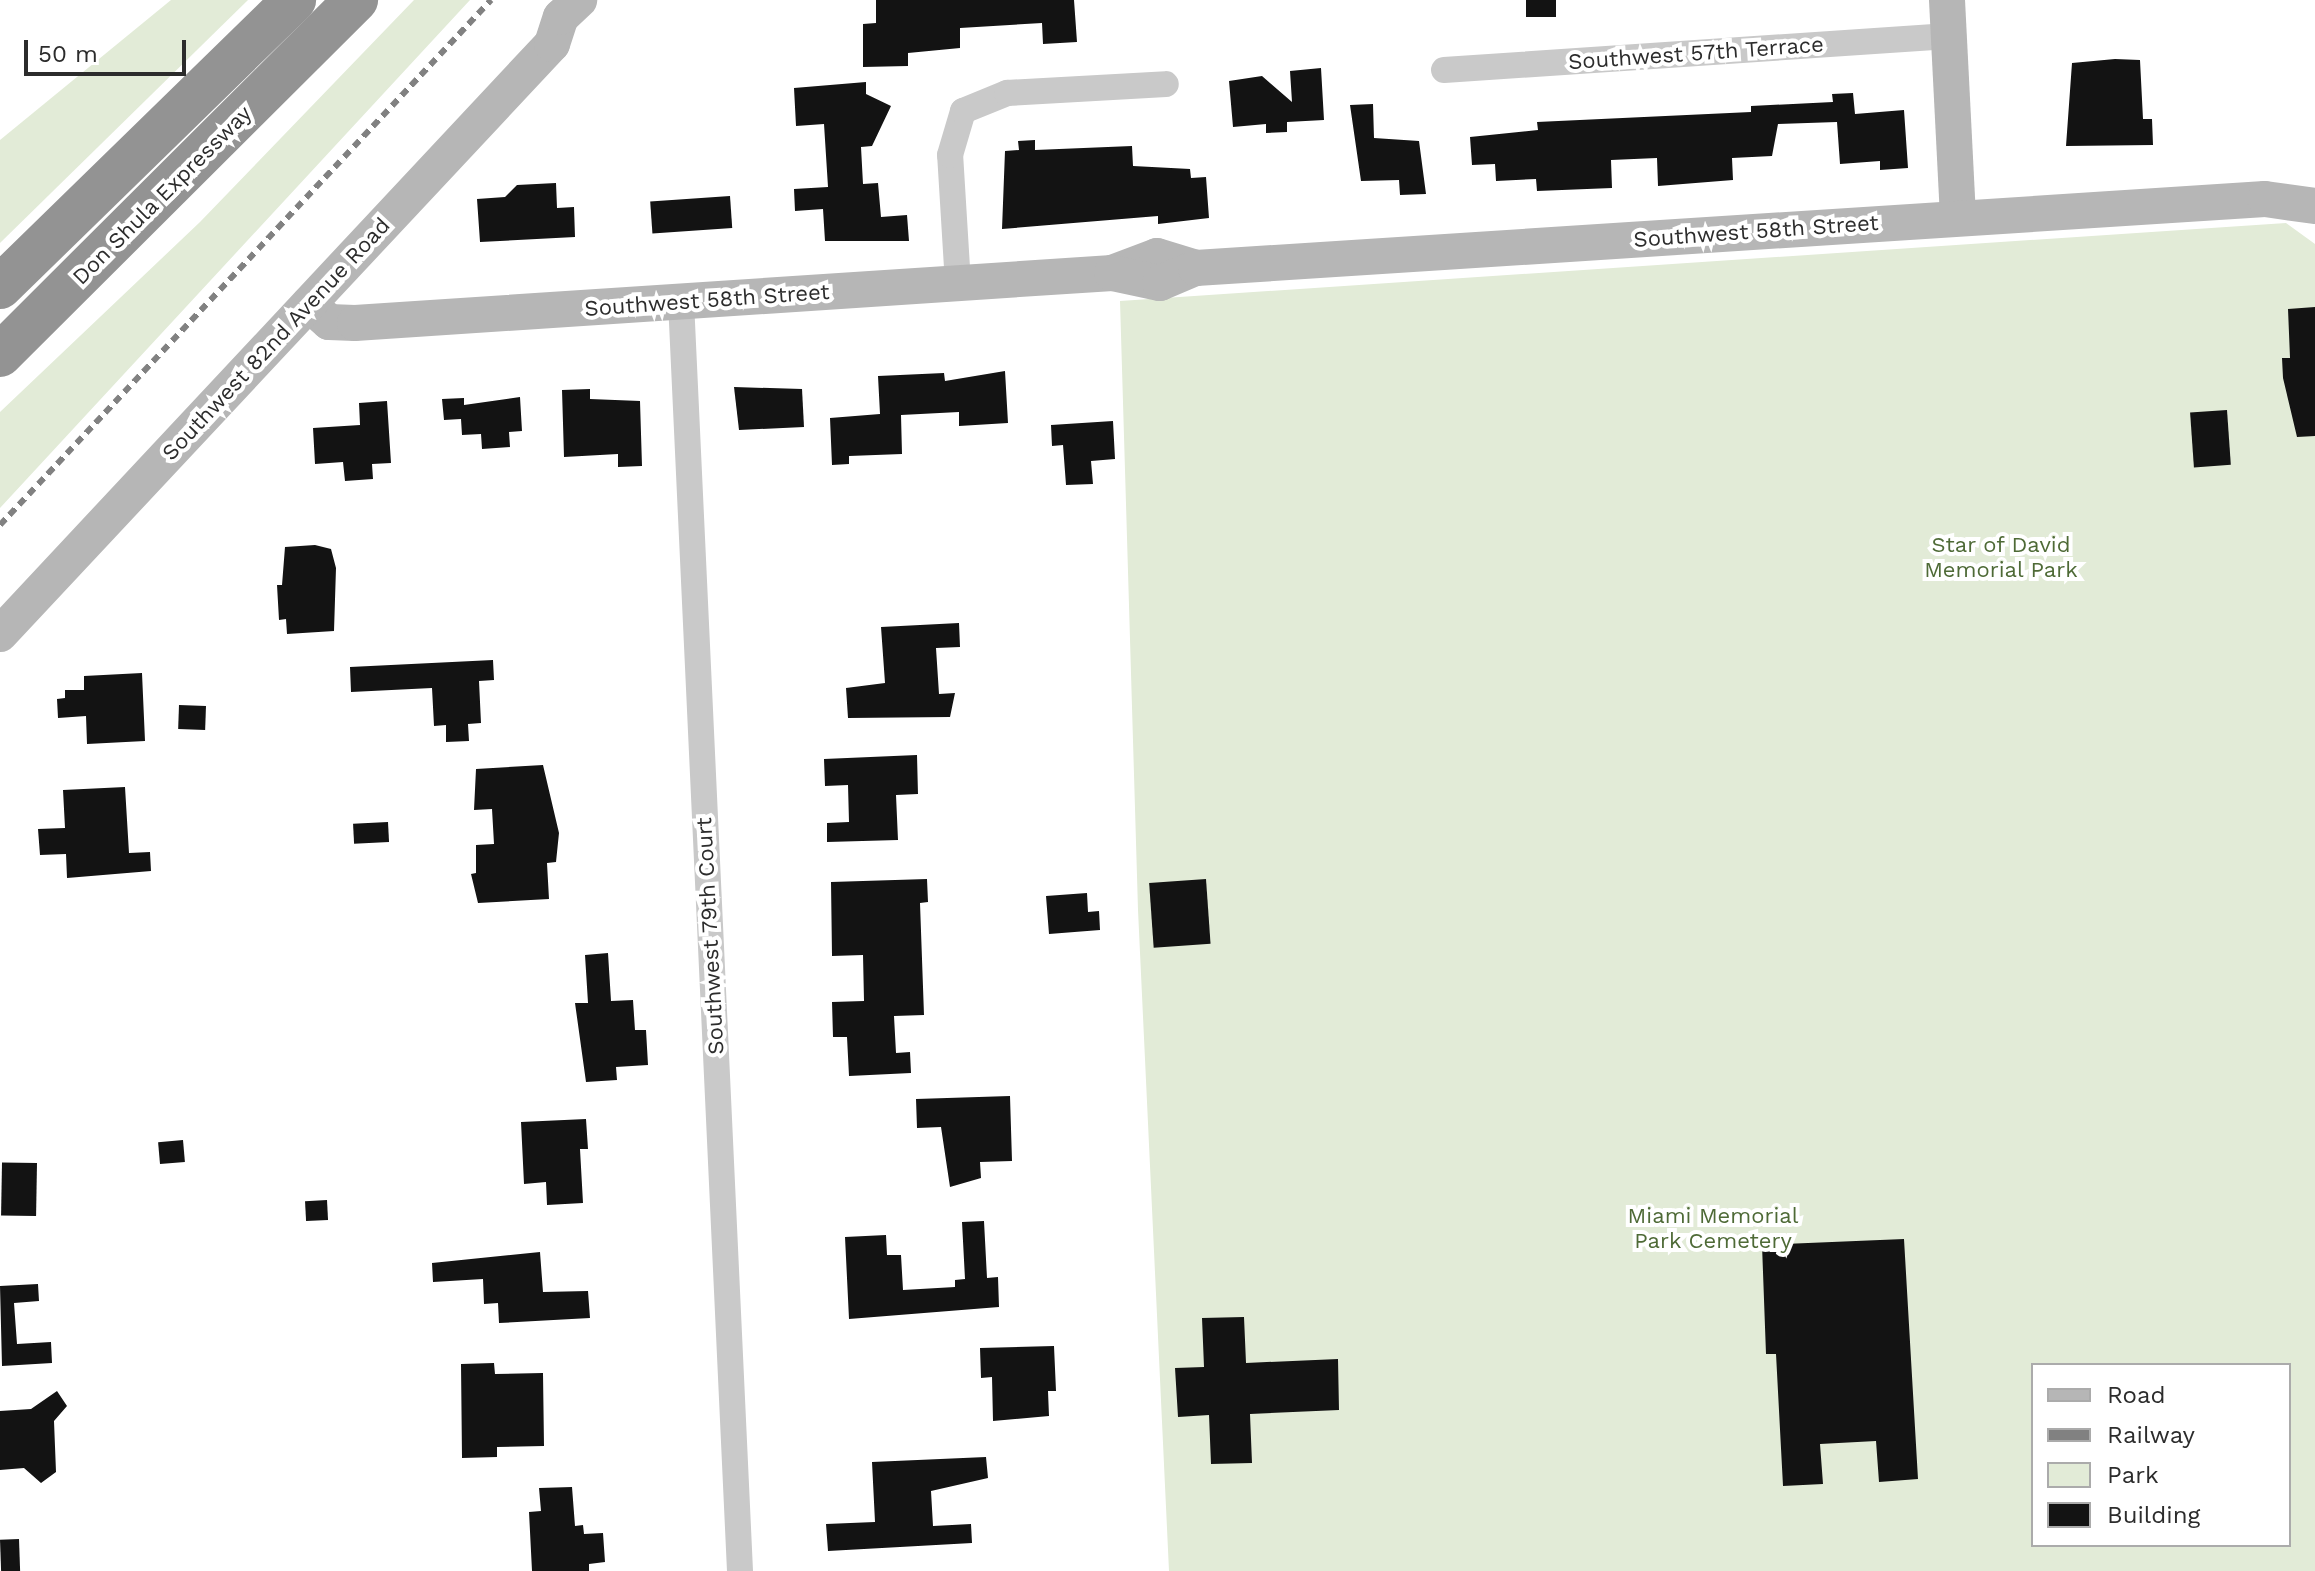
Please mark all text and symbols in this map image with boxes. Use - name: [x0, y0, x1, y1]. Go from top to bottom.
- scale bar: [28, 24, 190, 74]
- street label: Southwest 57th Terrace: [1567, 31, 1825, 75]
- text: 50 m: [38, 40, 98, 68]
- street label: Don Shula Expressway: [67, 100, 257, 290]
- street label: Southwest 58th Street: [1633, 209, 1879, 253]
- street label: Southwest 82nd Avenue Road: [156, 212, 396, 466]
- street label: Southwest 58th Street: [584, 278, 830, 322]
- park label: Star of David Memorial Park: [1924, 531, 2078, 582]
- street label: Southwest 79th Court: [691, 816, 729, 1056]
- park label: Miami Memorial Park Cemetery: [1628, 1202, 1798, 1254]
- legend: [2031, 1363, 2291, 1547]
- text: Road: [2107, 1381, 2166, 1409]
- text: Railway: [2107, 1421, 2195, 1449]
- text: Park: [2107, 1461, 2159, 1489]
- text: Building: [2107, 1501, 2200, 1529]

